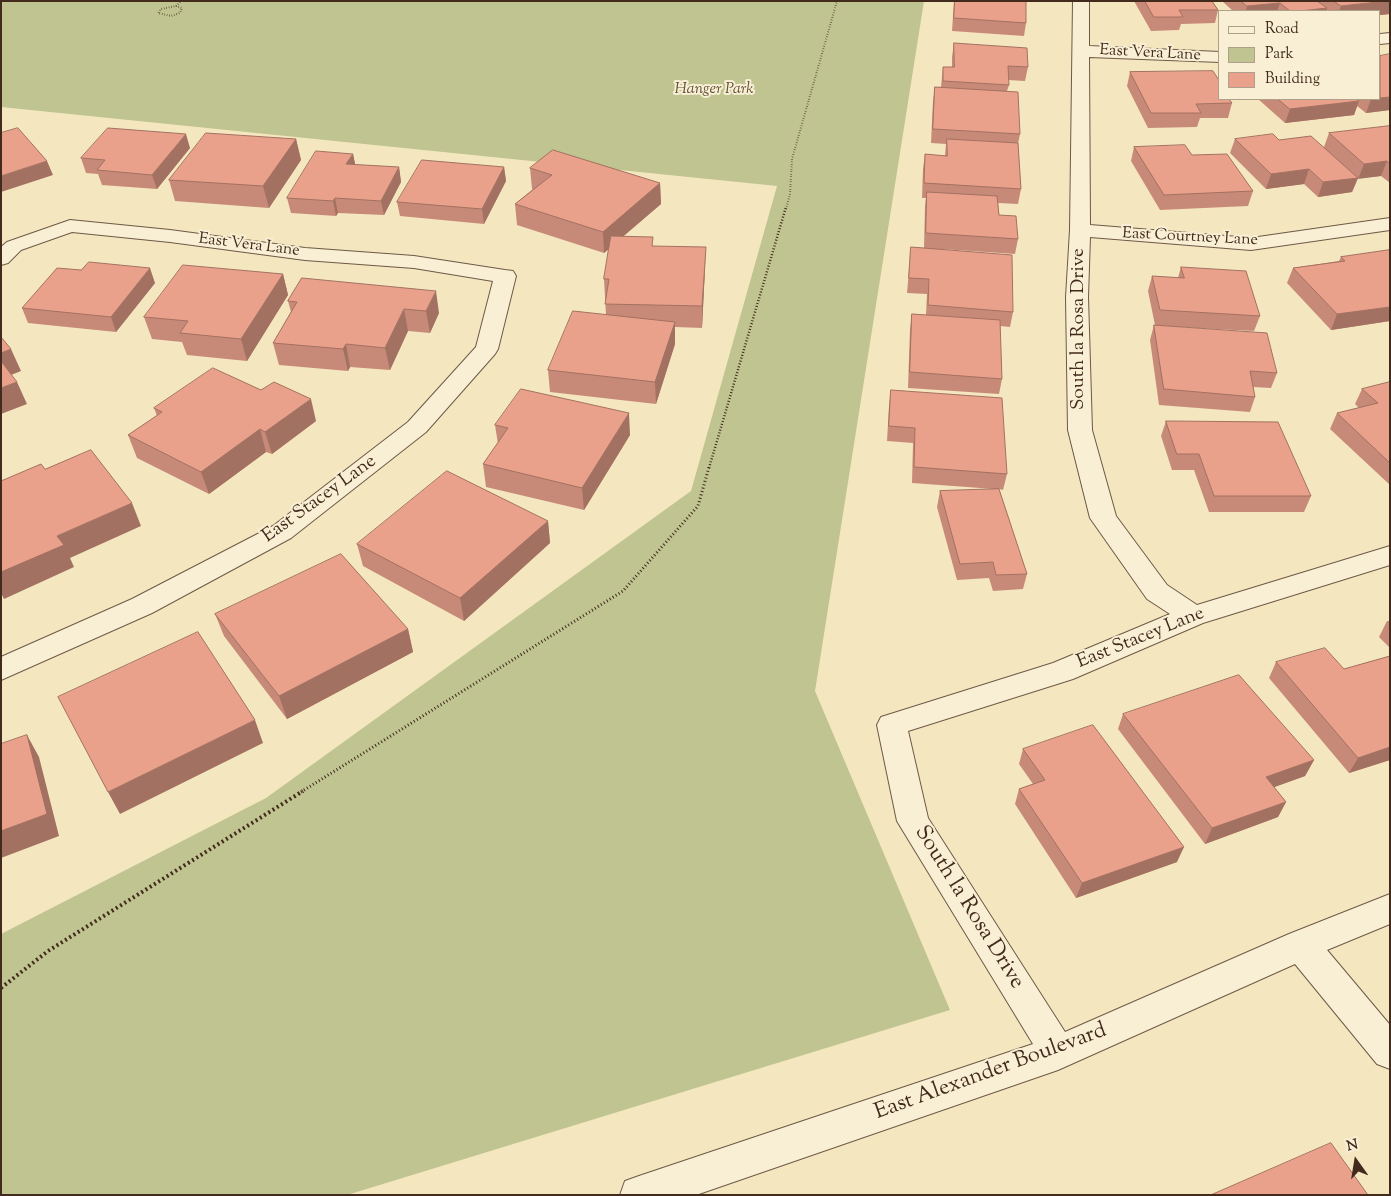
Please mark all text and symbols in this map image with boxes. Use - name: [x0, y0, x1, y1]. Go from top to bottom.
- legend: [1218, 10, 1381, 100]
- text: Road: [1265, 19, 1299, 40]
- street label: East Vera Lane: [1099, 42, 1201, 66]
- text: Park: [1265, 44, 1294, 65]
- text: Building: [1265, 69, 1320, 90]
- park label: Hanger Park: [675, 80, 753, 100]
- street label: East Courtney Lane: [1122, 225, 1258, 251]
- street label: East Vera Lane: [197, 230, 301, 262]
- street label: South la Rosa Drive: [1069, 248, 1091, 410]
- street label: East Stacey Lane: [259, 451, 381, 549]
- street label: East Stacey Lane: [1074, 603, 1208, 675]
- street label: South la Rosa Drive: [907, 821, 1029, 995]
- street label: East Alexander Boulevard: [871, 1019, 1111, 1127]
- text: N: [1345, 1135, 1360, 1157]
- north arrow: [1331, 1136, 1381, 1186]

